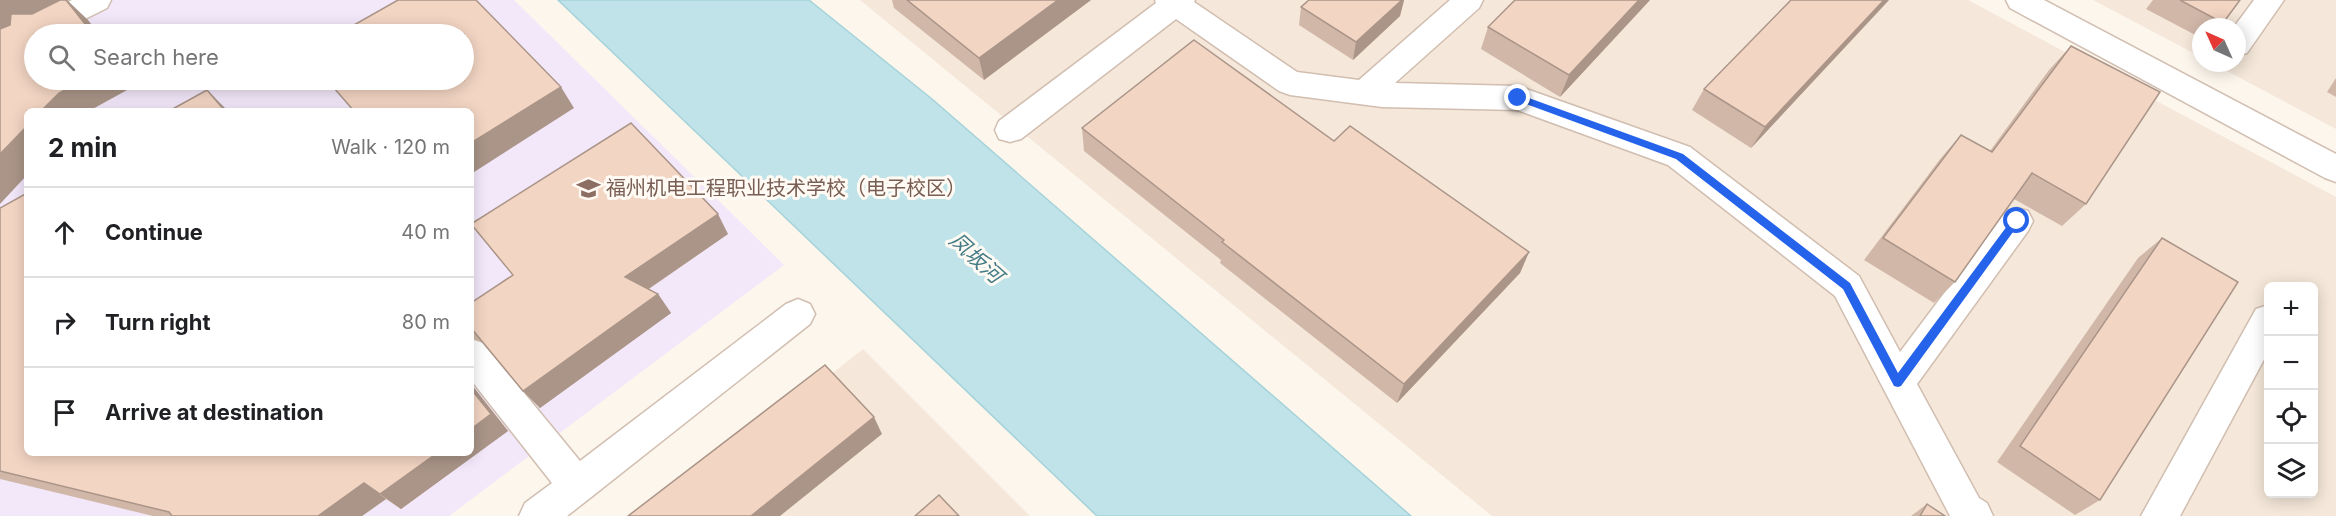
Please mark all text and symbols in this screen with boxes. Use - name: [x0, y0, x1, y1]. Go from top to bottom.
- north arrow: [2192, 18, 2246, 72]
- search box: [24, 24, 474, 90]
- icon: search: [45, 41, 78, 74]
- text: Search here: [93, 44, 219, 70]
- route end: [1504, 84, 1530, 110]
- text: 2 min: [48, 132, 118, 163]
- text: Walk · 120 m: [331, 135, 450, 159]
- school or university icon: 福州机电工程职业技术学校（电子校区）: [575, 175, 601, 201]
- place label: 福州机电工程职业技术学校（电子校区）: [606, 176, 966, 200]
- route start: [2003, 207, 2029, 233]
- icon: ahead: [48, 216, 81, 249]
- text: Continue: [105, 219, 203, 245]
- text: 40 m: [401, 220, 450, 244]
- water label: 凤坂河: [945, 227, 1011, 291]
- map controls: [2264, 282, 2318, 498]
- button: +: [2264, 282, 2318, 336]
- icon: right: [48, 306, 81, 339]
- text: Turn right: [105, 309, 211, 335]
- text: 80 m: [402, 310, 450, 334]
- button: −: [2264, 336, 2318, 390]
- button: locate: [2264, 390, 2318, 444]
- icon: arrive: [48, 396, 81, 429]
- text: Arrive at destination: [105, 399, 324, 425]
- button: layers: [2264, 444, 2318, 498]

